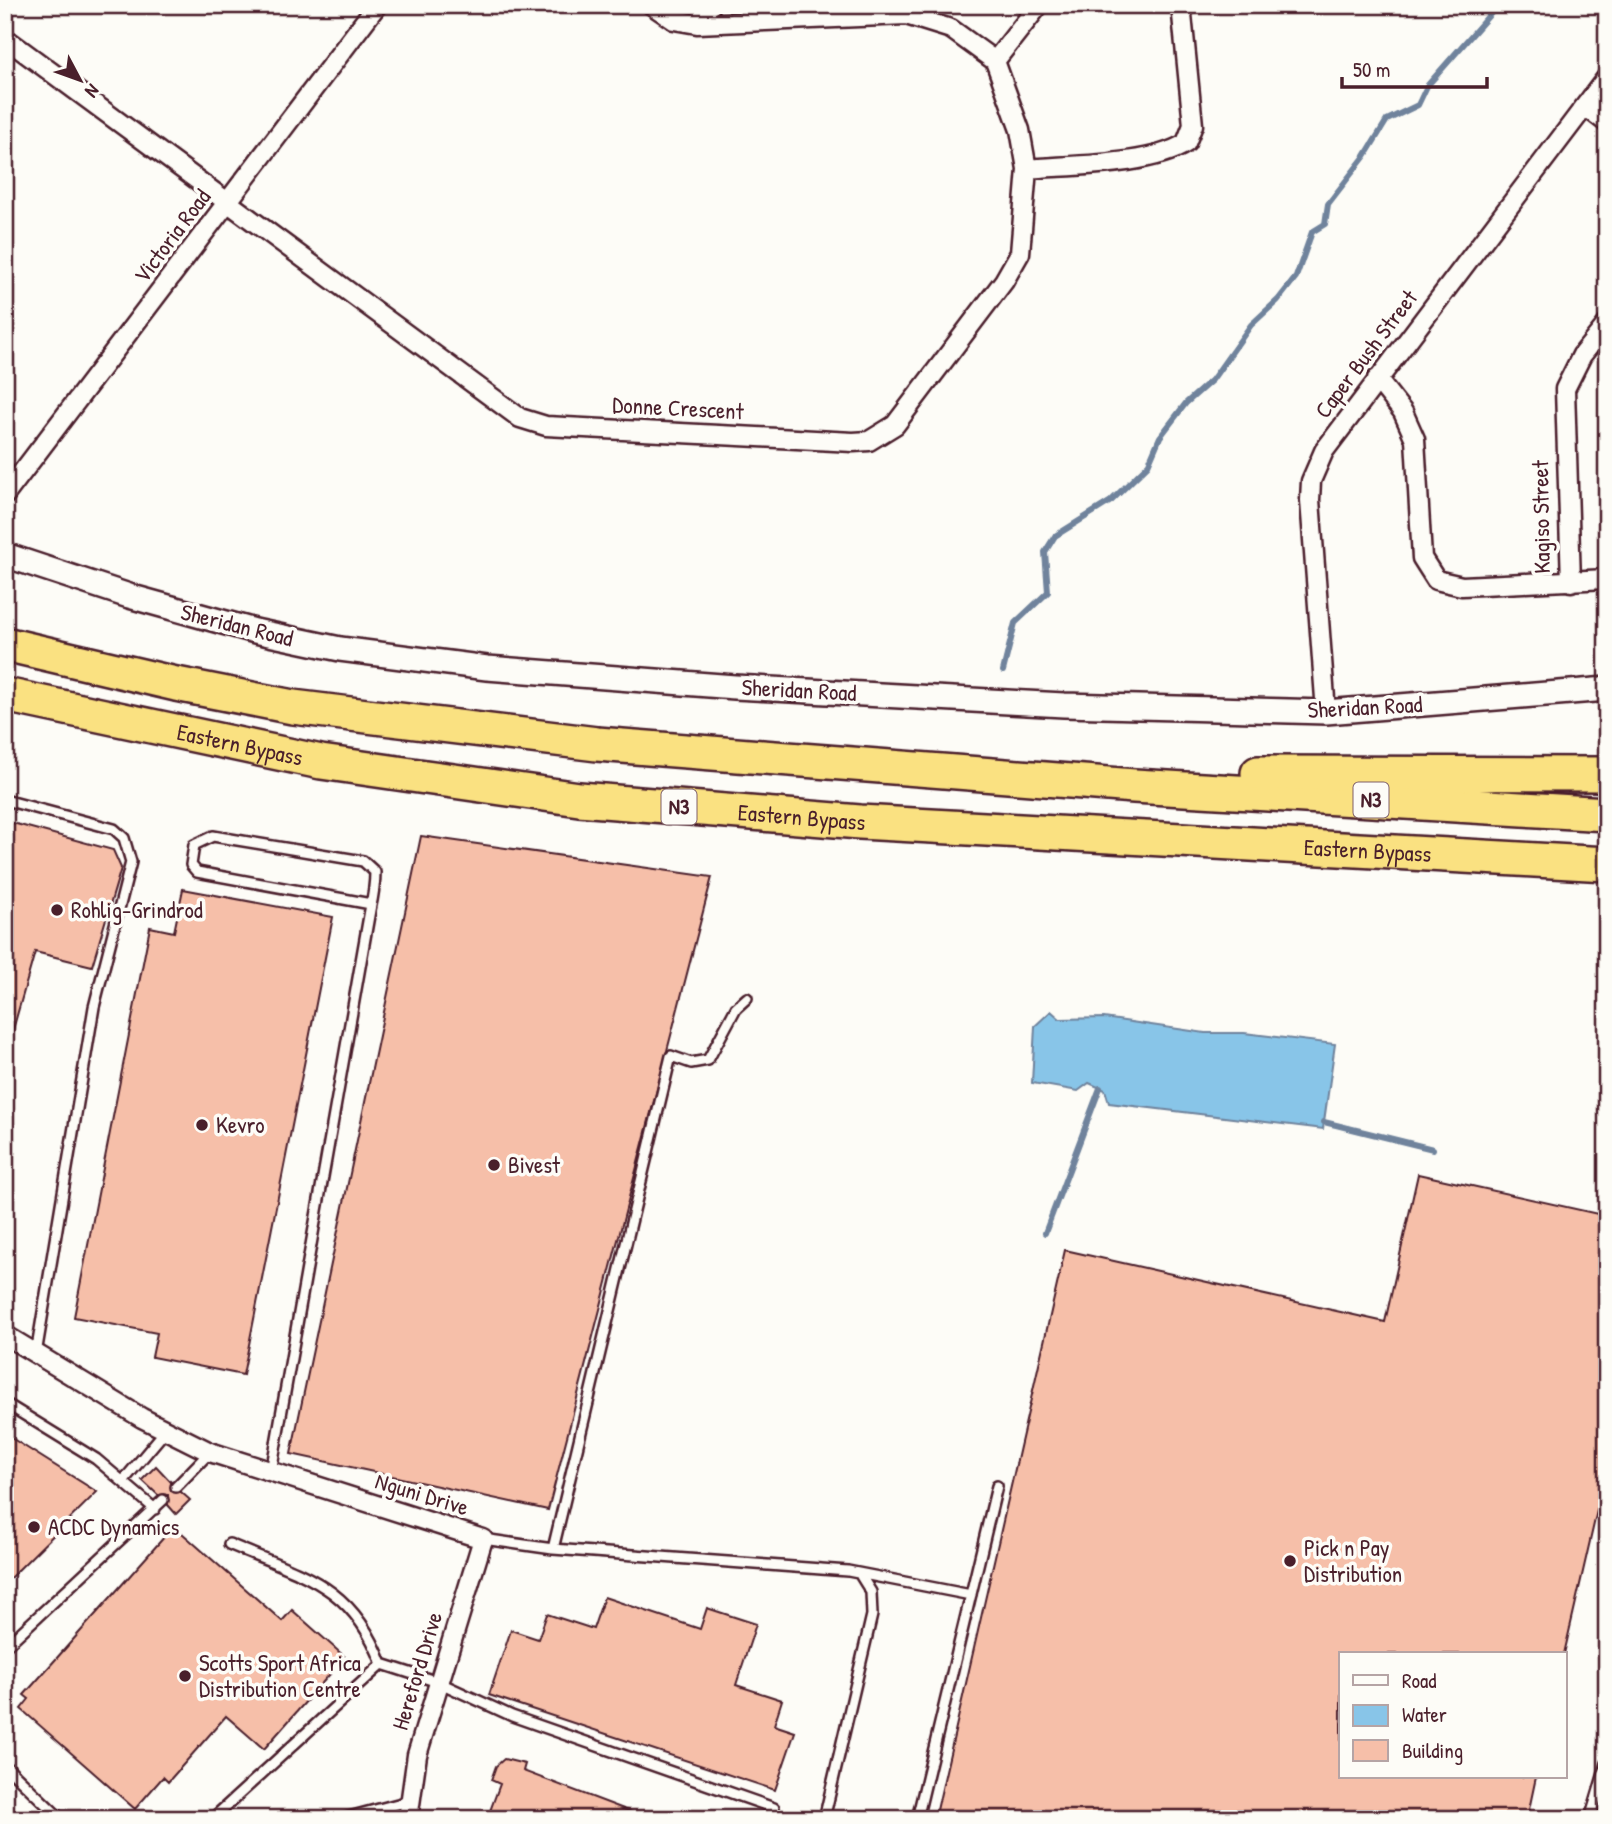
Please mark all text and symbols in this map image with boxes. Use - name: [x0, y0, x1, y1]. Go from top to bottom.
- north arrow: [46, 46, 116, 116]
- scale bar: [1342, 46, 1488, 90]
- text: 50 m: [1353, 55, 1390, 84]
- text: N: [80, 79, 106, 103]
- street label: Victoria Road: [126, 182, 217, 289]
- street label: Caper Bush Street: [1307, 282, 1425, 424]
- street label: Donne Crescent: [612, 389, 745, 426]
- street label: Kagiso Street: [1524, 459, 1557, 574]
- street label: Sheridan Road: [178, 596, 297, 653]
- street label: Sheridan Road: [741, 671, 857, 708]
- street label: Sheridan Road: [1307, 688, 1423, 725]
- street label: Eastern Bypass: [174, 716, 306, 773]
- road number: N3: [1354, 782, 1388, 818]
- road number: N3: [662, 790, 696, 824]
- street label: Eastern Bypass: [737, 796, 866, 837]
- street label: Eastern Bypass: [1303, 831, 1432, 869]
- place label: Rohlig-Grindrod: [71, 894, 203, 925]
- marker: Rohlig-Grindrod: [49, 902, 65, 918]
- place label: Kevro: [216, 1109, 265, 1140]
- marker: Kevro: [194, 1117, 210, 1133]
- place label: Bivest: [508, 1149, 561, 1180]
- marker: Bivest: [486, 1157, 502, 1173]
- street label: Nguni Drive: [372, 1465, 472, 1522]
- place label: ACDC Dynamics: [48, 1511, 179, 1542]
- marker: ACDC Dynamics: [26, 1519, 42, 1535]
- place label: Pick n Pay Distribution: [1304, 1532, 1402, 1589]
- marker: Pick n Pay Distribution: [1282, 1553, 1298, 1569]
- street label: Hereford Drive: [384, 1608, 449, 1734]
- place label: Scotts Sport Africa Distribution Centre: [199, 1647, 361, 1704]
- legend: [1339, 1652, 1566, 1778]
- text: Road: [1402, 1666, 1436, 1695]
- marker: Scotts Sport Africa Distribution Centre: [177, 1668, 193, 1684]
- text: Water: [1402, 1700, 1447, 1729]
- text: Building: [1402, 1736, 1463, 1765]

